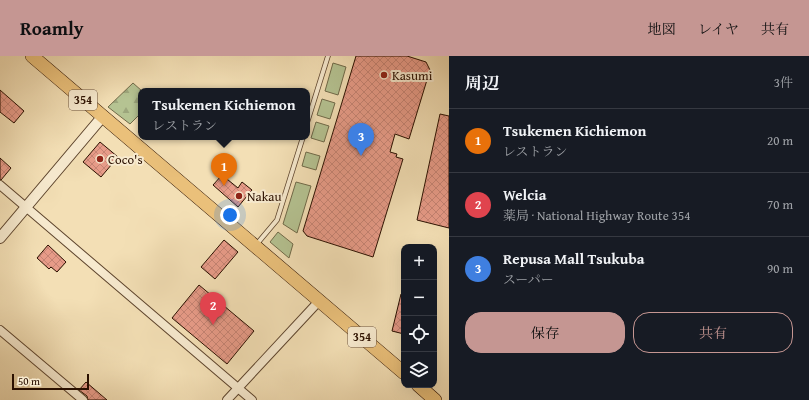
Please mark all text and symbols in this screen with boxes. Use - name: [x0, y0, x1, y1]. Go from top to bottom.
- text: Roamly: [20, 14, 84, 42]
- text: 地図: [648, 19, 676, 39]
- text: レイヤ: [698, 19, 739, 39]
- text: 共有: [761, 19, 789, 39]
- place label: Kasumi: [392, 66, 433, 85]
- marker: Kasumi: [379, 70, 389, 80]
- text: 周辺: [465, 70, 499, 95]
- text: 3件: [774, 73, 793, 92]
- popup: [138, 88, 310, 140]
- road number: 354: [69, 90, 97, 110]
- text: Tsukemen Kichiemon: [152, 94, 296, 115]
- text: レストラン: [152, 116, 217, 135]
- text: Tsukemen Kichiemon: [503, 120, 646, 141]
- pin: 3: [348, 123, 374, 156]
- text: 1: [475, 131, 481, 150]
- text: 20 m: [767, 131, 793, 150]
- text: レストラン: [503, 142, 568, 161]
- place label: Coco's: [108, 150, 143, 169]
- pin: 1: [211, 153, 237, 186]
- marker: Coco's: [95, 154, 105, 164]
- text: Welcia: [503, 184, 546, 205]
- place label: Nakau: [247, 187, 281, 206]
- marker: Nakau: [234, 191, 244, 201]
- text: 2: [475, 195, 481, 214]
- text: 70 m: [767, 195, 793, 214]
- your location: [220, 205, 240, 225]
- text: 薬局 · National Highway Route 354: [503, 206, 690, 225]
- map controls: [401, 244, 437, 388]
- button: +: [401, 244, 437, 280]
- text: Repusa Mall Tsukuba: [503, 248, 644, 269]
- text: 3: [475, 259, 481, 278]
- text: 90 m: [767, 259, 793, 278]
- text: スーパー: [503, 270, 554, 289]
- button: −: [401, 280, 437, 316]
- pin: 2: [200, 292, 226, 325]
- button: 保存: [465, 312, 625, 353]
- button: 共有: [633, 312, 793, 353]
- button: locate: [401, 316, 437, 352]
- road number: 354: [348, 327, 376, 347]
- button: layers: [401, 352, 437, 388]
- scale bar: [12, 372, 89, 391]
- text: 50 m: [18, 373, 40, 389]

